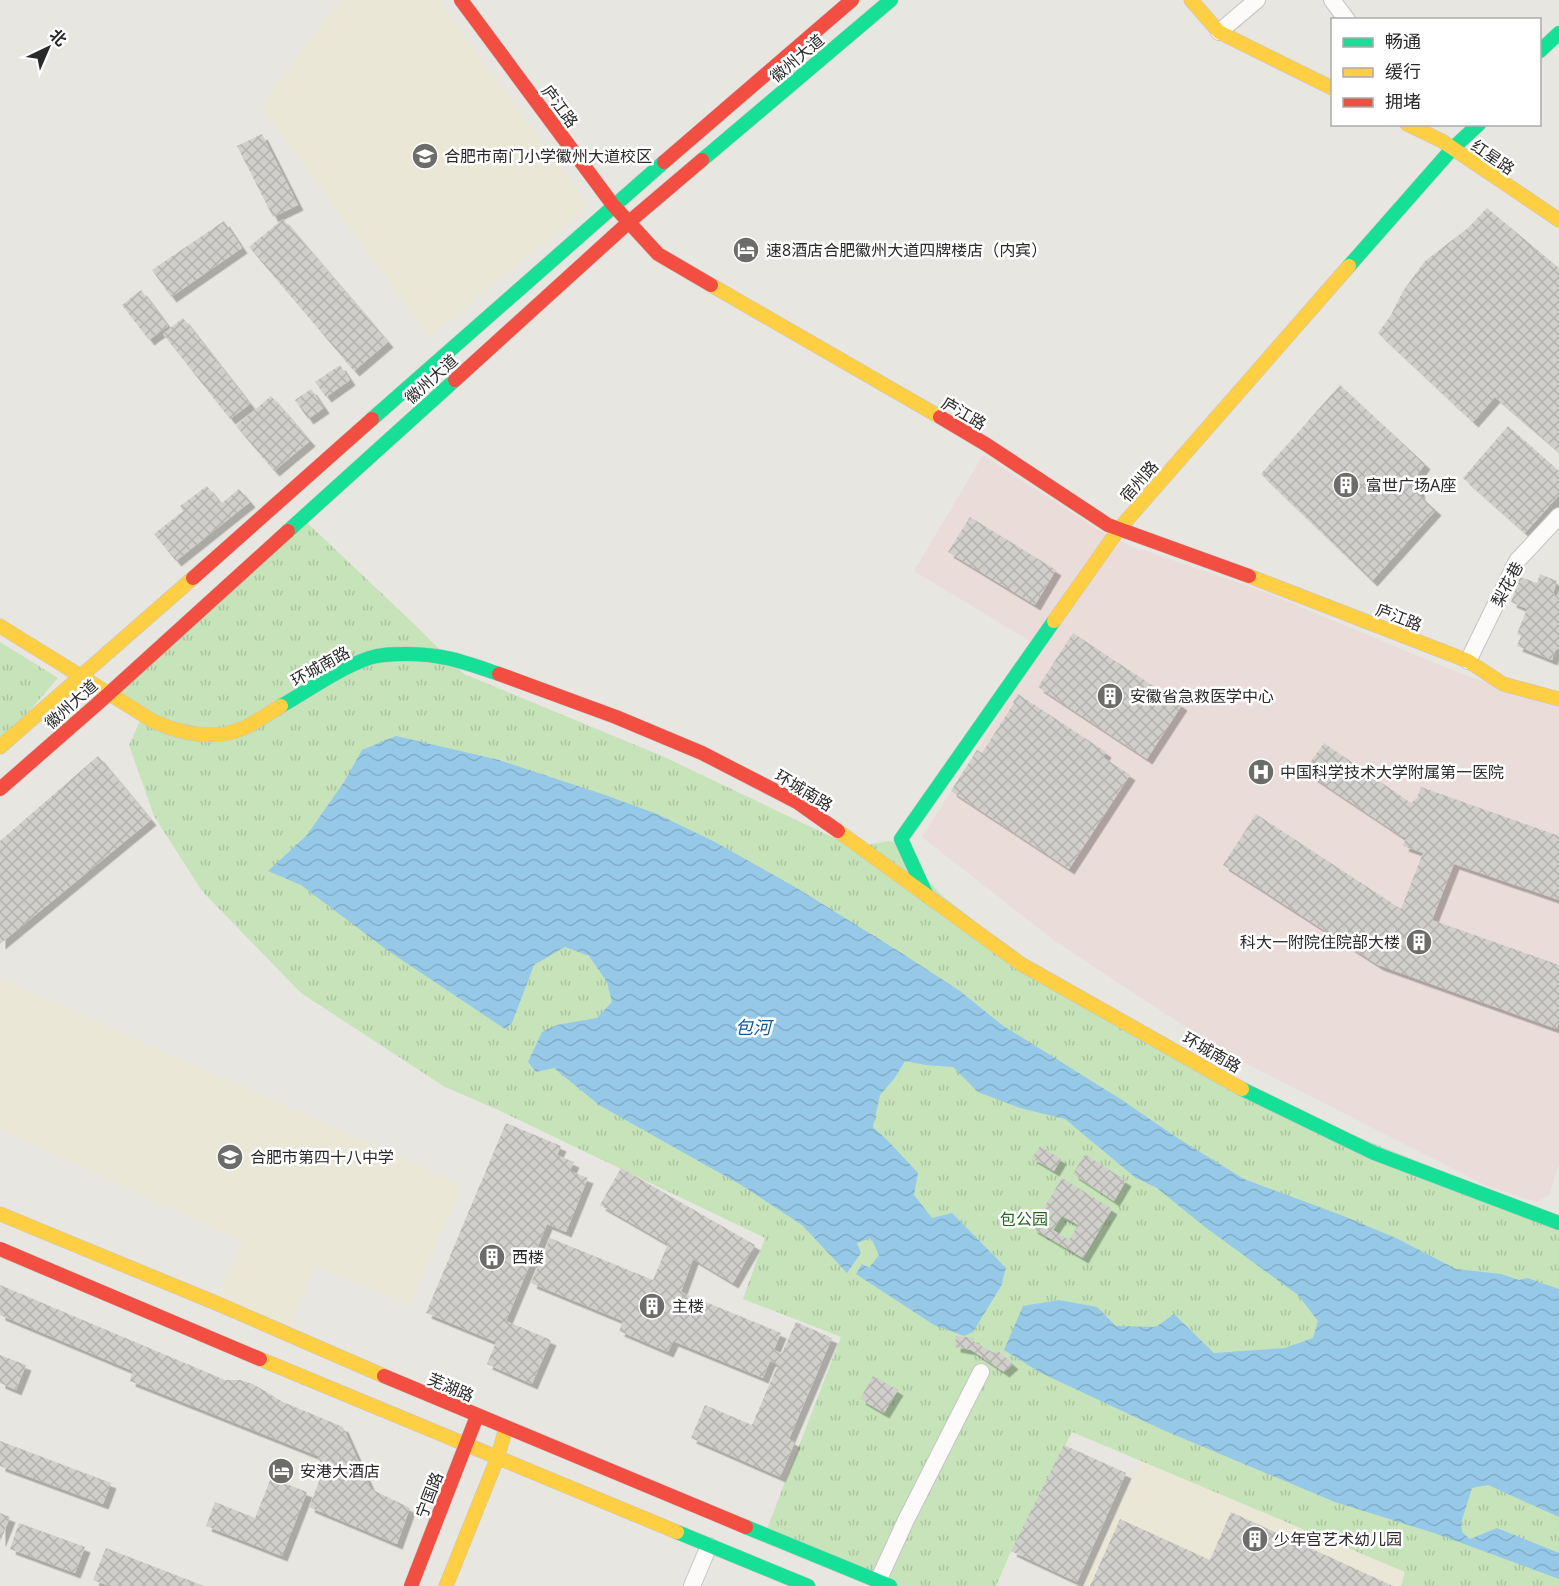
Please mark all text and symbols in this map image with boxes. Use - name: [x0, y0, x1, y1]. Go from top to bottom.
- north arrow: [18, 18, 78, 78]
- legend: [1331, 18, 1541, 126]
- text: 北: [45, 24, 72, 51]
- street label: 徽州大道: [765, 29, 829, 87]
- text: 畅通: [1385, 29, 1421, 53]
- text: 缓行: [1385, 59, 1421, 83]
- street label: 庐江路: [537, 80, 583, 132]
- text: 拥堵: [1385, 89, 1421, 113]
- street label: 红星路: [1467, 134, 1519, 180]
- school or university icon: 合肥市南门小学徽州大道校区: [410, 141, 440, 171]
- place label: 合肥市南门小学徽州大道校区: [444, 145, 652, 167]
- hotel icon: 速8酒店合肥徽州大道四牌楼店（内宾）: [731, 235, 761, 265]
- place label: 速8酒店合肥徽州大道四牌楼店（内宾）: [766, 239, 1047, 261]
- street label: 徽州大道: [400, 349, 462, 409]
- street label: 庐江路: [938, 391, 990, 435]
- street label: 宿州路: [1115, 456, 1163, 506]
- building icon: 富世广场A座: [1331, 470, 1361, 500]
- place label: 富世广场A座: [1366, 474, 1456, 496]
- street label: 梨花巷: [1486, 558, 1528, 610]
- street label: 庐江路: [1373, 598, 1425, 636]
- street label: 环城南路: [287, 641, 353, 691]
- street label: 徽州大道: [40, 674, 102, 734]
- building icon: 安徽省急救医学中心: [1095, 681, 1125, 711]
- place label: 安徽省急救医学中心: [1130, 685, 1274, 707]
- hospital icon: 中国科学技术大学附属第一医院: [1246, 757, 1276, 787]
- place label: 中国科学技术大学附属第一医院: [1280, 761, 1504, 783]
- street label: 环城南路: [771, 764, 837, 816]
- building icon: 科大一附院住院部大楼: [1404, 927, 1434, 957]
- place label: 科大一附院住院部大楼: [1240, 931, 1400, 953]
- water label: 包河: [735, 1015, 774, 1039]
- street label: 环城南路: [1179, 1026, 1245, 1078]
- school or university icon: 合肥市第四十八中学: [215, 1142, 245, 1172]
- place label: 合肥市第四十八中学: [250, 1146, 394, 1168]
- park label: 包公园: [1000, 1208, 1048, 1230]
- building icon: 西楼: [477, 1242, 507, 1272]
- place label: 西楼: [512, 1246, 544, 1268]
- building icon: 主楼: [637, 1291, 667, 1321]
- place label: 主楼: [672, 1295, 704, 1317]
- street label: 芜湖路: [425, 1367, 477, 1407]
- hotel icon: 安港大酒店: [266, 1456, 296, 1486]
- place label: 安港大酒店: [300, 1460, 380, 1482]
- street label: 宁国路: [410, 1469, 448, 1521]
- building icon: 少年宫艺术幼儿园: [1240, 1524, 1270, 1554]
- place label: 少年宫艺术幼儿园: [1274, 1528, 1402, 1550]

